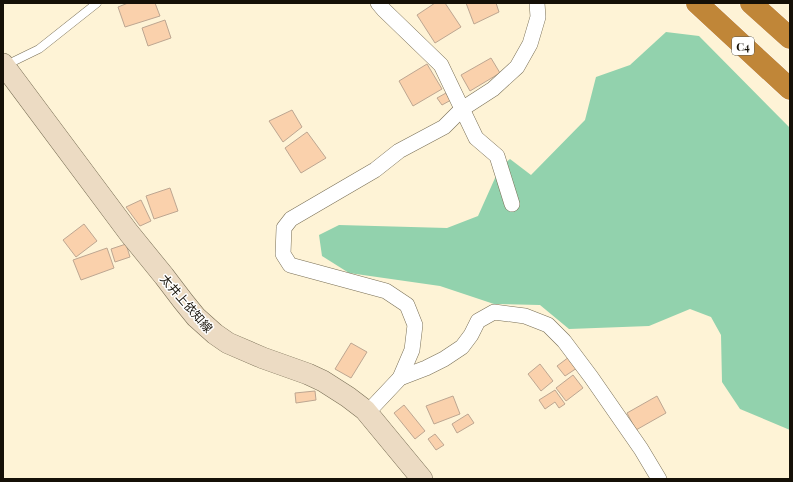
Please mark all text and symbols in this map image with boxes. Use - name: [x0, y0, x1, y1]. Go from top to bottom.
- road number: C4: [732, 37, 754, 55]
- street label: 太井上依知線: [157, 271, 217, 335]

